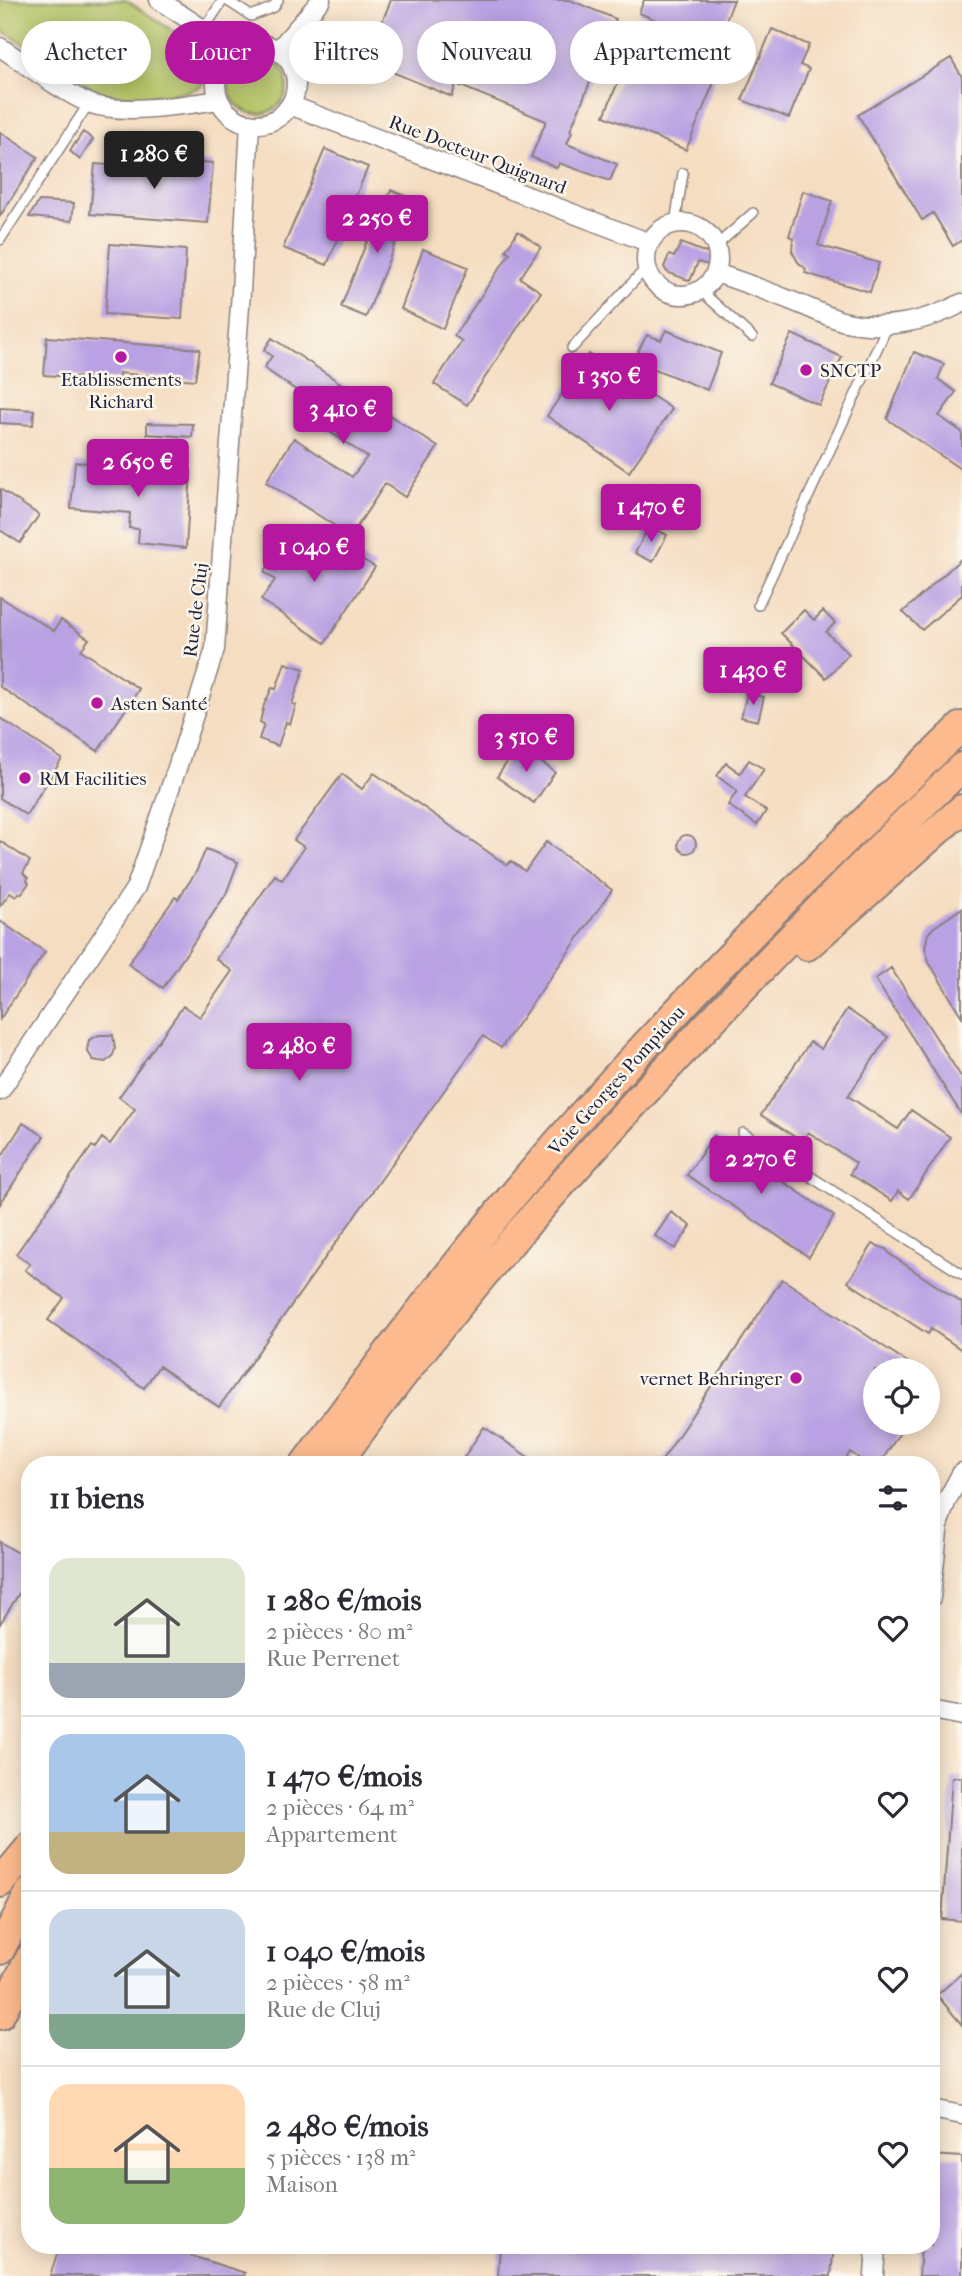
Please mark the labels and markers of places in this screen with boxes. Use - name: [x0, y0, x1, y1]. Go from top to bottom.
- pin: 1 280 €: [89, 132, 219, 191]
- pin: 2 250 €: [312, 196, 442, 255]
- marker: Etablissements Richard: [113, 349, 129, 365]
- pin: 1 350 €: [544, 354, 674, 413]
- place label: SNCTP: [820, 360, 882, 382]
- marker: SNCTP: [798, 362, 814, 378]
- place label: Etablissements Richard: [60, 369, 182, 413]
- pin: 3 410 €: [278, 386, 408, 446]
- pin: 2 650 €: [73, 440, 203, 499]
- pin: 1 470 €: [586, 484, 716, 544]
- pin: 1 040 €: [249, 524, 379, 584]
- pin: 1 430 €: [688, 648, 818, 707]
- place label: Asten Santé: [110, 693, 207, 715]
- marker: Asten Santé: [89, 695, 105, 711]
- pin: 3 510 €: [461, 714, 591, 774]
- place label: RM Facilities: [39, 768, 147, 790]
- marker: RM Facilities: [17, 770, 33, 786]
- pin: 2 480 €: [234, 1024, 364, 1083]
- pin: 2 270 €: [696, 1136, 826, 1196]
- place label: vernet Behringer: [640, 1368, 783, 1390]
- marker: vernet Behringer: [788, 1370, 804, 1386]

